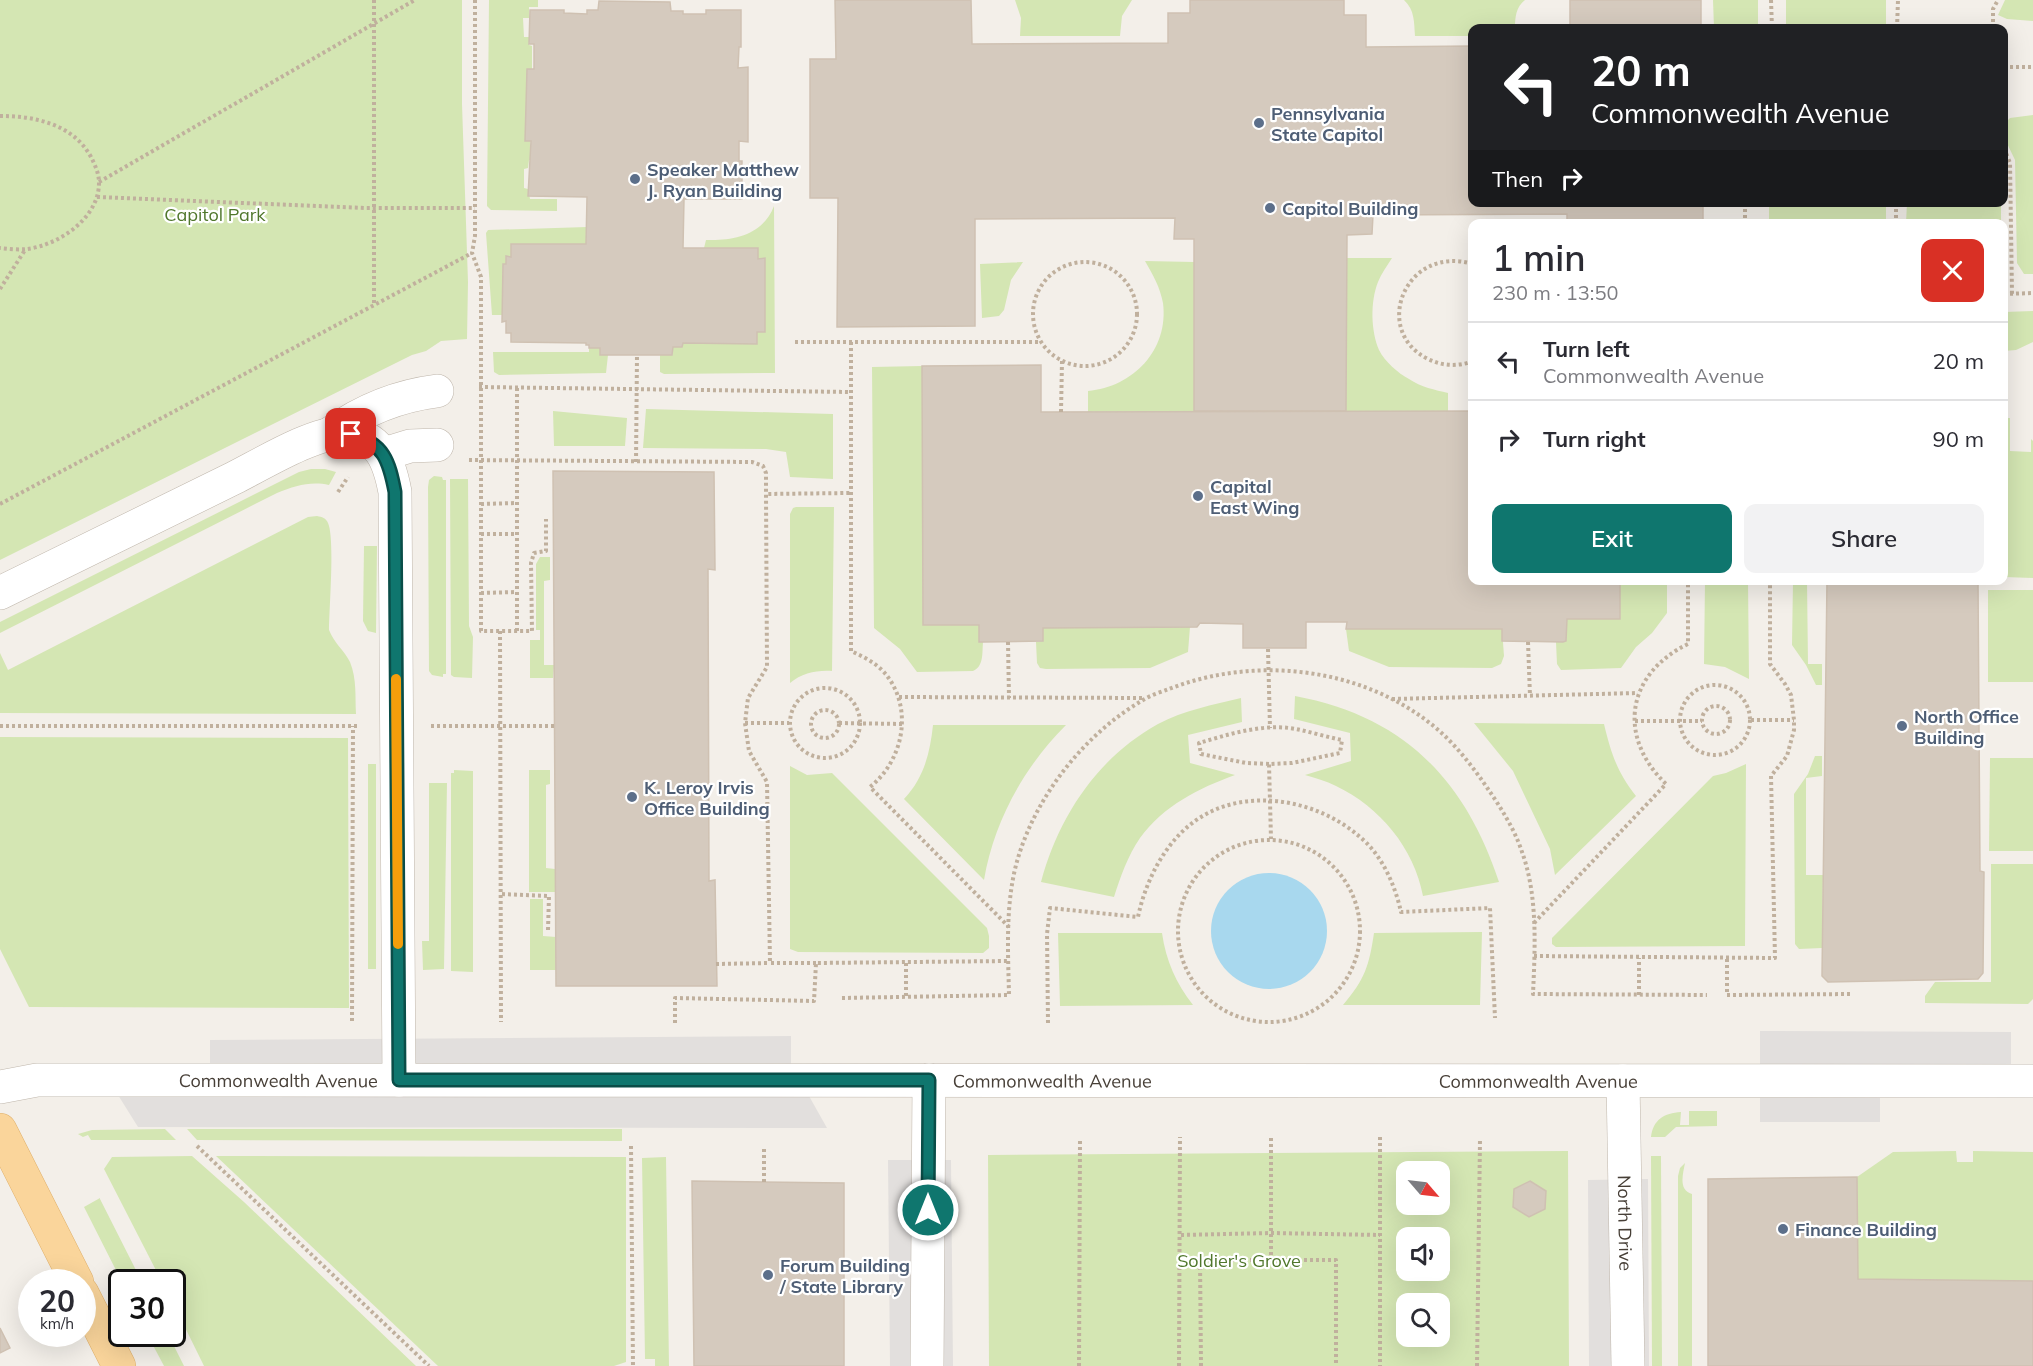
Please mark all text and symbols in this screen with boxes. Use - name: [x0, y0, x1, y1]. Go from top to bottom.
- text: 20 m: [1591, 44, 1691, 97]
- icon: left: [1492, 48, 1570, 126]
- text: Commonwealth Avenue: [1591, 96, 1889, 130]
- place label: Pennsylvania State Capitol: [1271, 102, 1385, 146]
- marker: Pennsylvania State Capitol: [1252, 116, 1266, 130]
- place label: Speaker Matthew J. Ryan Building: [647, 158, 799, 202]
- icon: right: [1555, 162, 1588, 195]
- text: Then: [1492, 165, 1543, 193]
- marker: Speaker Matthew J. Ryan Building: [628, 172, 642, 186]
- place label: Capitol Building: [1282, 197, 1419, 220]
- marker: Capitol Building: [1263, 201, 1277, 215]
- park label: Capitol Park: [164, 203, 266, 226]
- text: 1 min: [1492, 235, 1586, 280]
- button: close: [1921, 239, 1984, 302]
- text: 230 m · 13:50: [1492, 280, 1618, 305]
- text: Turn left: [1543, 335, 1630, 363]
- icon: left: [1492, 345, 1525, 378]
- text: 20 m: [1933, 347, 1984, 375]
- text: Commonwealth Avenue: [1543, 363, 1764, 388]
- pin: [325, 408, 376, 459]
- icon: arrive: [334, 417, 367, 450]
- icon: right: [1492, 423, 1525, 456]
- text: Turn right: [1543, 425, 1646, 453]
- text: 90 m: [1933, 425, 1984, 453]
- place label: Capital East Wing: [1210, 475, 1299, 519]
- marker: Capital East Wing: [1191, 489, 1205, 503]
- button: Exit: [1492, 504, 1732, 573]
- button: Share: [1744, 504, 1984, 573]
- place label: North Office Building: [1914, 705, 2019, 749]
- marker: North Office Building: [1895, 719, 1909, 733]
- place label: K. Leroy Irvis Office Building: [644, 776, 770, 820]
- marker: K. Leroy Irvis Office Building: [625, 790, 639, 804]
- street label: Commonwealth Avenue: [179, 1069, 378, 1092]
- street label: Commonwealth Avenue: [953, 1069, 1152, 1092]
- street label: Commonwealth Avenue: [1439, 1069, 1638, 1092]
- north arrow: [1396, 1161, 1450, 1215]
- map controls: [1396, 1161, 1450, 1347]
- street label: North Drive: [1613, 1175, 1638, 1271]
- position arrow: [896, 1178, 960, 1242]
- place label: Finance Building: [1795, 1218, 1937, 1241]
- marker: Finance Building: [1776, 1222, 1790, 1236]
- button: sound: [1396, 1227, 1450, 1281]
- park label: Soldier's Grove: [1177, 1249, 1301, 1272]
- place label: Forum Building / State Library: [779, 1254, 910, 1298]
- marker: Forum Building / State Library: [761, 1268, 775, 1282]
- speed limit sign: 30: [108, 1269, 186, 1347]
- text: 20: [39, 1282, 75, 1320]
- button: search: [1396, 1293, 1450, 1347]
- text: km/h: [40, 1314, 74, 1333]

